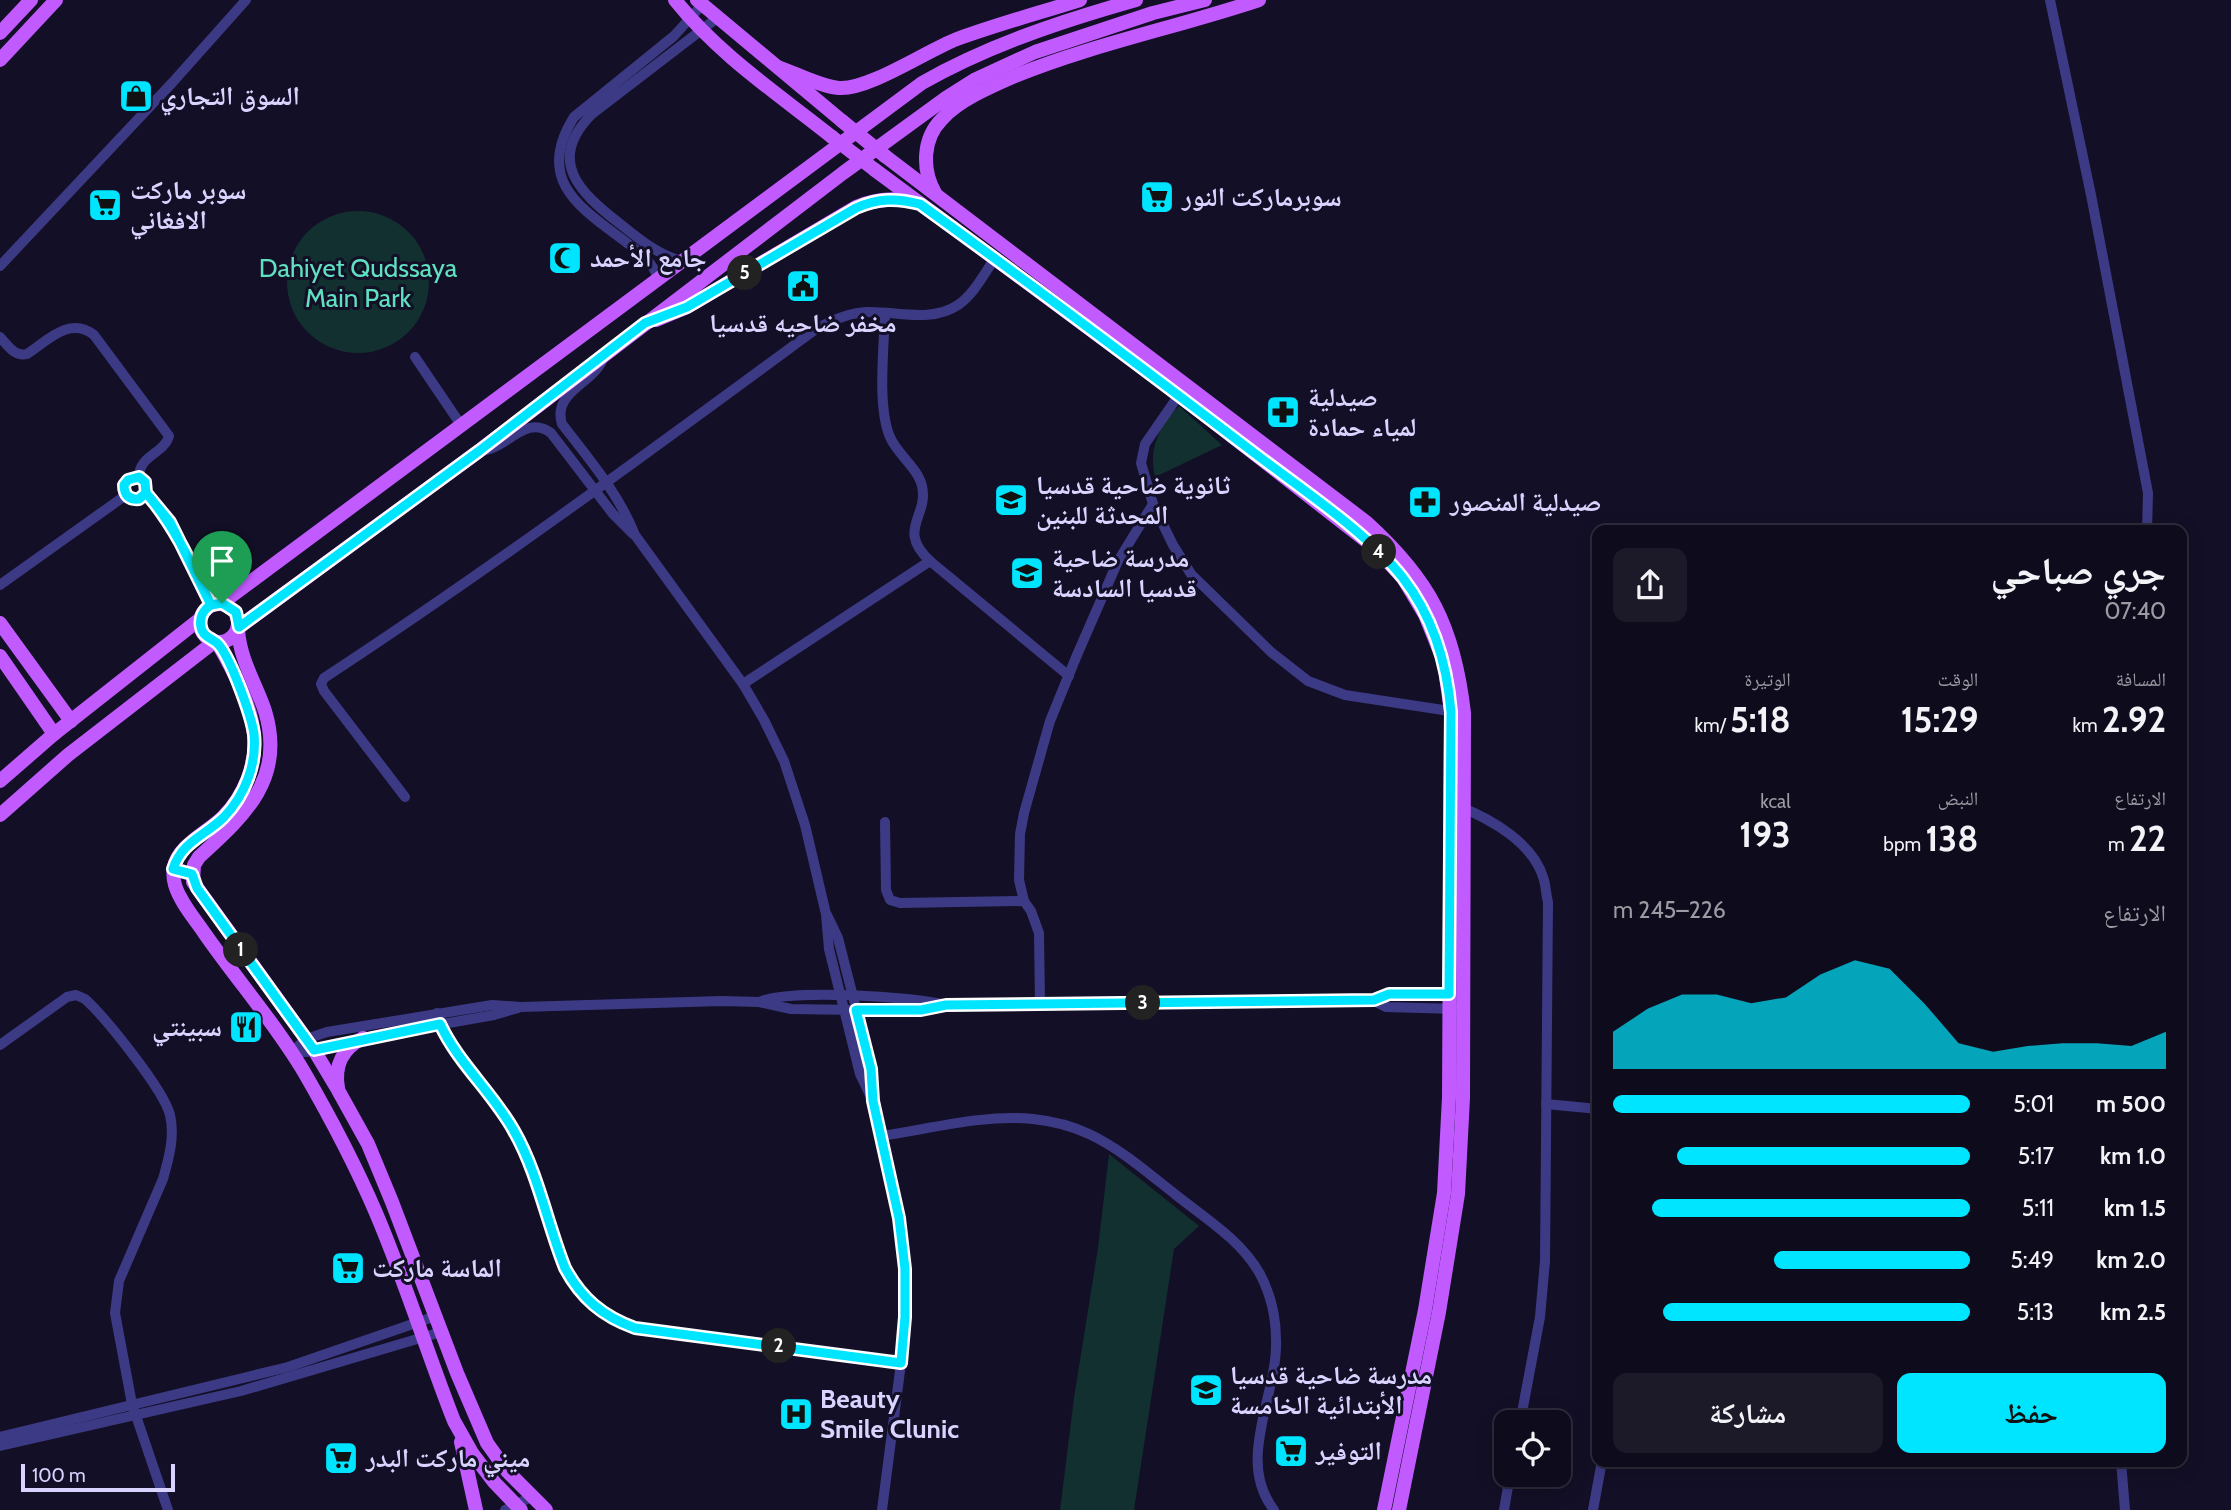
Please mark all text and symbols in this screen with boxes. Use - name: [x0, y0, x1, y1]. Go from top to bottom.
- shop icon: السوق التجاري: [117, 77, 155, 115]
- place label: السوق التجاري: [160, 80, 300, 116]
- place label: سوبر ماركت الافغاني: [130, 174, 247, 240]
- supermarket icon: سوبرماركت النور: [1138, 178, 1176, 216]
- place label: سوبرماركت النور: [1181, 181, 1342, 213]
- supermarket icon: سوبر ماركت الافغاني: [86, 186, 124, 224]
- mosque icon: جامع الأحمد: [546, 239, 584, 277]
- place label: جامع الأحمد: [590, 242, 707, 275]
- park label: Dahiyet Qudssaya Main Park: [259, 252, 458, 314]
- pin: 5: [728, 256, 762, 290]
- text: 5: [739, 261, 750, 284]
- public building icon: مخفر ضاحيه قدسيا: [784, 267, 822, 305]
- place label: مخفر ضاحيه قدسيا: [709, 307, 897, 339]
- place label: صيدلية لمياء حمادة: [1308, 381, 1416, 443]
- pharmacy icon: صيدلية لمياء حمادة: [1264, 393, 1302, 431]
- place label: ثانوية ضاحية قدسيا المحدثة للبنين: [1036, 469, 1230, 531]
- school or university icon: ثانوية ضاحية قدسيا المحدثة للبنين: [992, 481, 1030, 519]
- pharmacy icon: صيدلية المنصور: [1406, 483, 1444, 521]
- place label: صيدلية المنصور: [1449, 486, 1601, 518]
- pin: [192, 531, 252, 603]
- pin: 4: [1362, 534, 1396, 570]
- text: 4: [1373, 540, 1384, 563]
- icon: arrive: [203, 542, 241, 580]
- place label: مدرسة ضاحية قدسيا السادسة: [1052, 542, 1197, 604]
- text: جري صباحي: [1990, 547, 2166, 594]
- button: share: [1613, 548, 1687, 622]
- school or university icon: مدرسة ضاحية قدسيا السادسة: [1008, 554, 1046, 592]
- text: 07:40: [2104, 597, 2166, 625]
- text: الوتيرة: [1744, 668, 1791, 691]
- text: الوقت: [1937, 668, 1978, 691]
- text: المسافة: [2116, 668, 2166, 691]
- text: 5:18: [1730, 698, 1791, 741]
- text: 15:29: [1901, 698, 1978, 741]
- text: 2.92: [2102, 698, 2166, 741]
- text: /km: [1694, 714, 1730, 737]
- text: km: [2073, 714, 2102, 737]
- text: النبض: [1938, 787, 1978, 810]
- text: الارتفاع: [2114, 787, 2166, 810]
- text: kcal: [1760, 790, 1791, 813]
- text: 193: [1739, 813, 1791, 856]
- text: 138: [1925, 817, 1978, 860]
- text: 22: [2129, 817, 2166, 860]
- text: bpm: [1883, 833, 1925, 856]
- text: m: [2108, 833, 2129, 856]
- text: 226–245 m: [1613, 896, 1726, 924]
- text: الارتفاع: [2103, 899, 2166, 927]
- pin: 1: [224, 932, 258, 968]
- text: 1: [237, 938, 244, 961]
- pin: 3: [1126, 986, 1160, 1020]
- text: 3: [1137, 991, 1148, 1014]
- restaurant icon: سبينتي: [227, 1008, 265, 1046]
- place label: سبينتي: [152, 1011, 222, 1047]
- text: 5:01: [2013, 1090, 2054, 1118]
- text: 500 m: [2096, 1090, 2166, 1118]
- text: 5:17: [2018, 1142, 2054, 1170]
- text: 1.0 km: [2100, 1142, 2166, 1170]
- text: 5:11: [2022, 1194, 2054, 1222]
- text: 1.5 km: [2104, 1194, 2166, 1222]
- text: 5:49: [2010, 1246, 2054, 1274]
- text: 2.0 km: [2096, 1246, 2166, 1274]
- supermarket icon: الماسة ماركت: [329, 1249, 367, 1287]
- place label: الماسة ماركت: [372, 1252, 502, 1284]
- text: 5:13: [2017, 1298, 2054, 1326]
- text: 2.5 km: [2100, 1298, 2166, 1326]
- pin: 2: [762, 1328, 796, 1364]
- text: 2: [773, 1334, 784, 1357]
- place label: مدرسة ضاحية قدسيا الأبتدائية الخامسة: [1230, 1359, 1432, 1421]
- school or university icon: مدرسة ضاحية قدسيا الأبتدائية الخامسة: [1187, 1371, 1225, 1409]
- button: مشاركة: [1613, 1373, 1883, 1453]
- button: حفظ: [1897, 1373, 2166, 1453]
- place label: Beauty Smile Clunic: [820, 1383, 959, 1445]
- hospital icon: Beauty Smile Clunic: [777, 1395, 815, 1433]
- map controls: [1494, 1410, 1571, 1487]
- button: locate: [1494, 1410, 1571, 1487]
- supermarket icon: التوفير: [1272, 1432, 1310, 1470]
- place label: التوفير: [1315, 1435, 1382, 1467]
- supermarket icon: ميني ماركت البدر: [322, 1439, 360, 1477]
- place label: ميني ماركت البدر: [365, 1442, 530, 1478]
- scale bar: [21, 1461, 175, 1493]
- text: 100 m: [32, 1464, 86, 1487]

